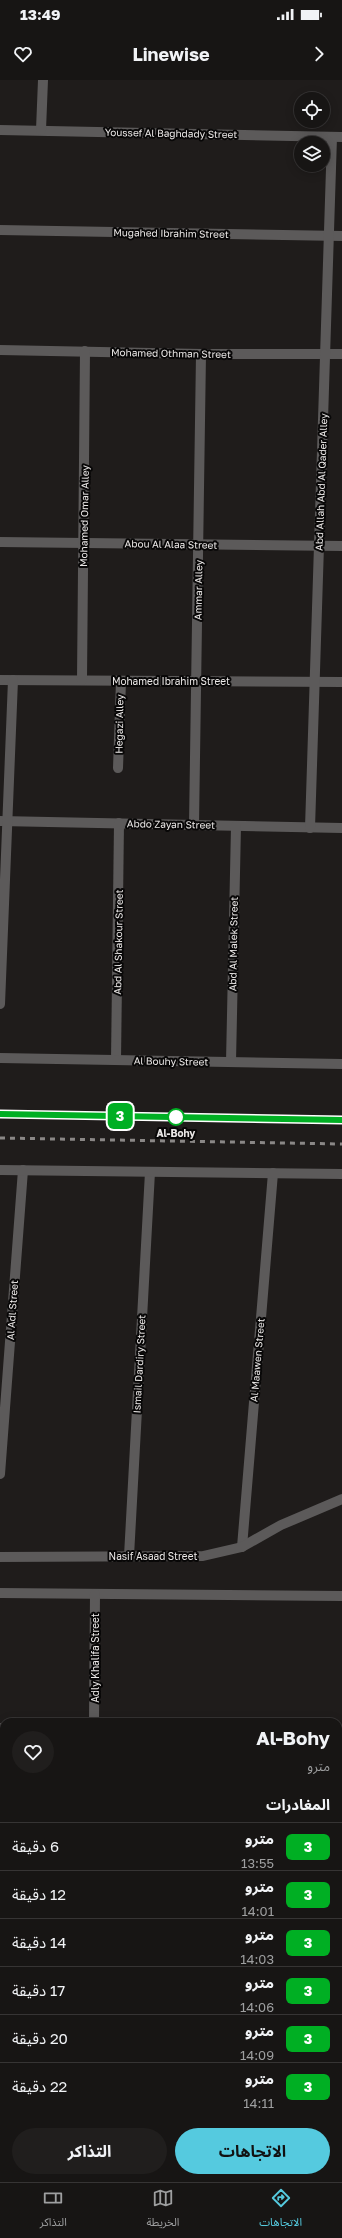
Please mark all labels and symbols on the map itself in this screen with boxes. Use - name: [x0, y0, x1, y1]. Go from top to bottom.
- street label: Youssef Al Baghdady Street: [105, 126, 237, 140]
- street label: Mugahed Ibrahim Street: [113, 226, 229, 240]
- street label: Mohamed Othman Street: [111, 346, 231, 360]
- street label: Abd Allah Abd Al Qader Alley: [313, 413, 329, 551]
- street label: Mohamed Omar Alley: [77, 465, 91, 567]
- street label: Abou Al Alaa Street: [125, 537, 217, 551]
- street label: Ammar Alley: [191, 559, 205, 620]
- street label: Mohamed Ibrahim Street: [112, 675, 230, 687]
- street label: Hegazi Alley: [112, 694, 126, 754]
- street label: Abdo Zayan Street: [127, 817, 215, 831]
- street label: Abd Al Shakour Street: [111, 889, 125, 995]
- street label: Abd Al Malek Street: [226, 897, 240, 991]
- street label: Al Bouhy Street: [134, 1054, 208, 1068]
- line badge: 3: [107, 1103, 133, 1129]
- marker: Al-Bohy: [167, 1108, 185, 1126]
- place label: Al-Bohy: [157, 1127, 195, 1139]
- street label: Al Adl Street: [4, 1280, 20, 1340]
- street label: Ismail Dardiry Street: [130, 1315, 148, 1413]
- street label: Al Maawen Street: [247, 1318, 267, 1402]
- street label: Nasif Asaad Street: [109, 1550, 197, 1562]
- street label: Adly Khalifa Street: [89, 1613, 101, 1703]

